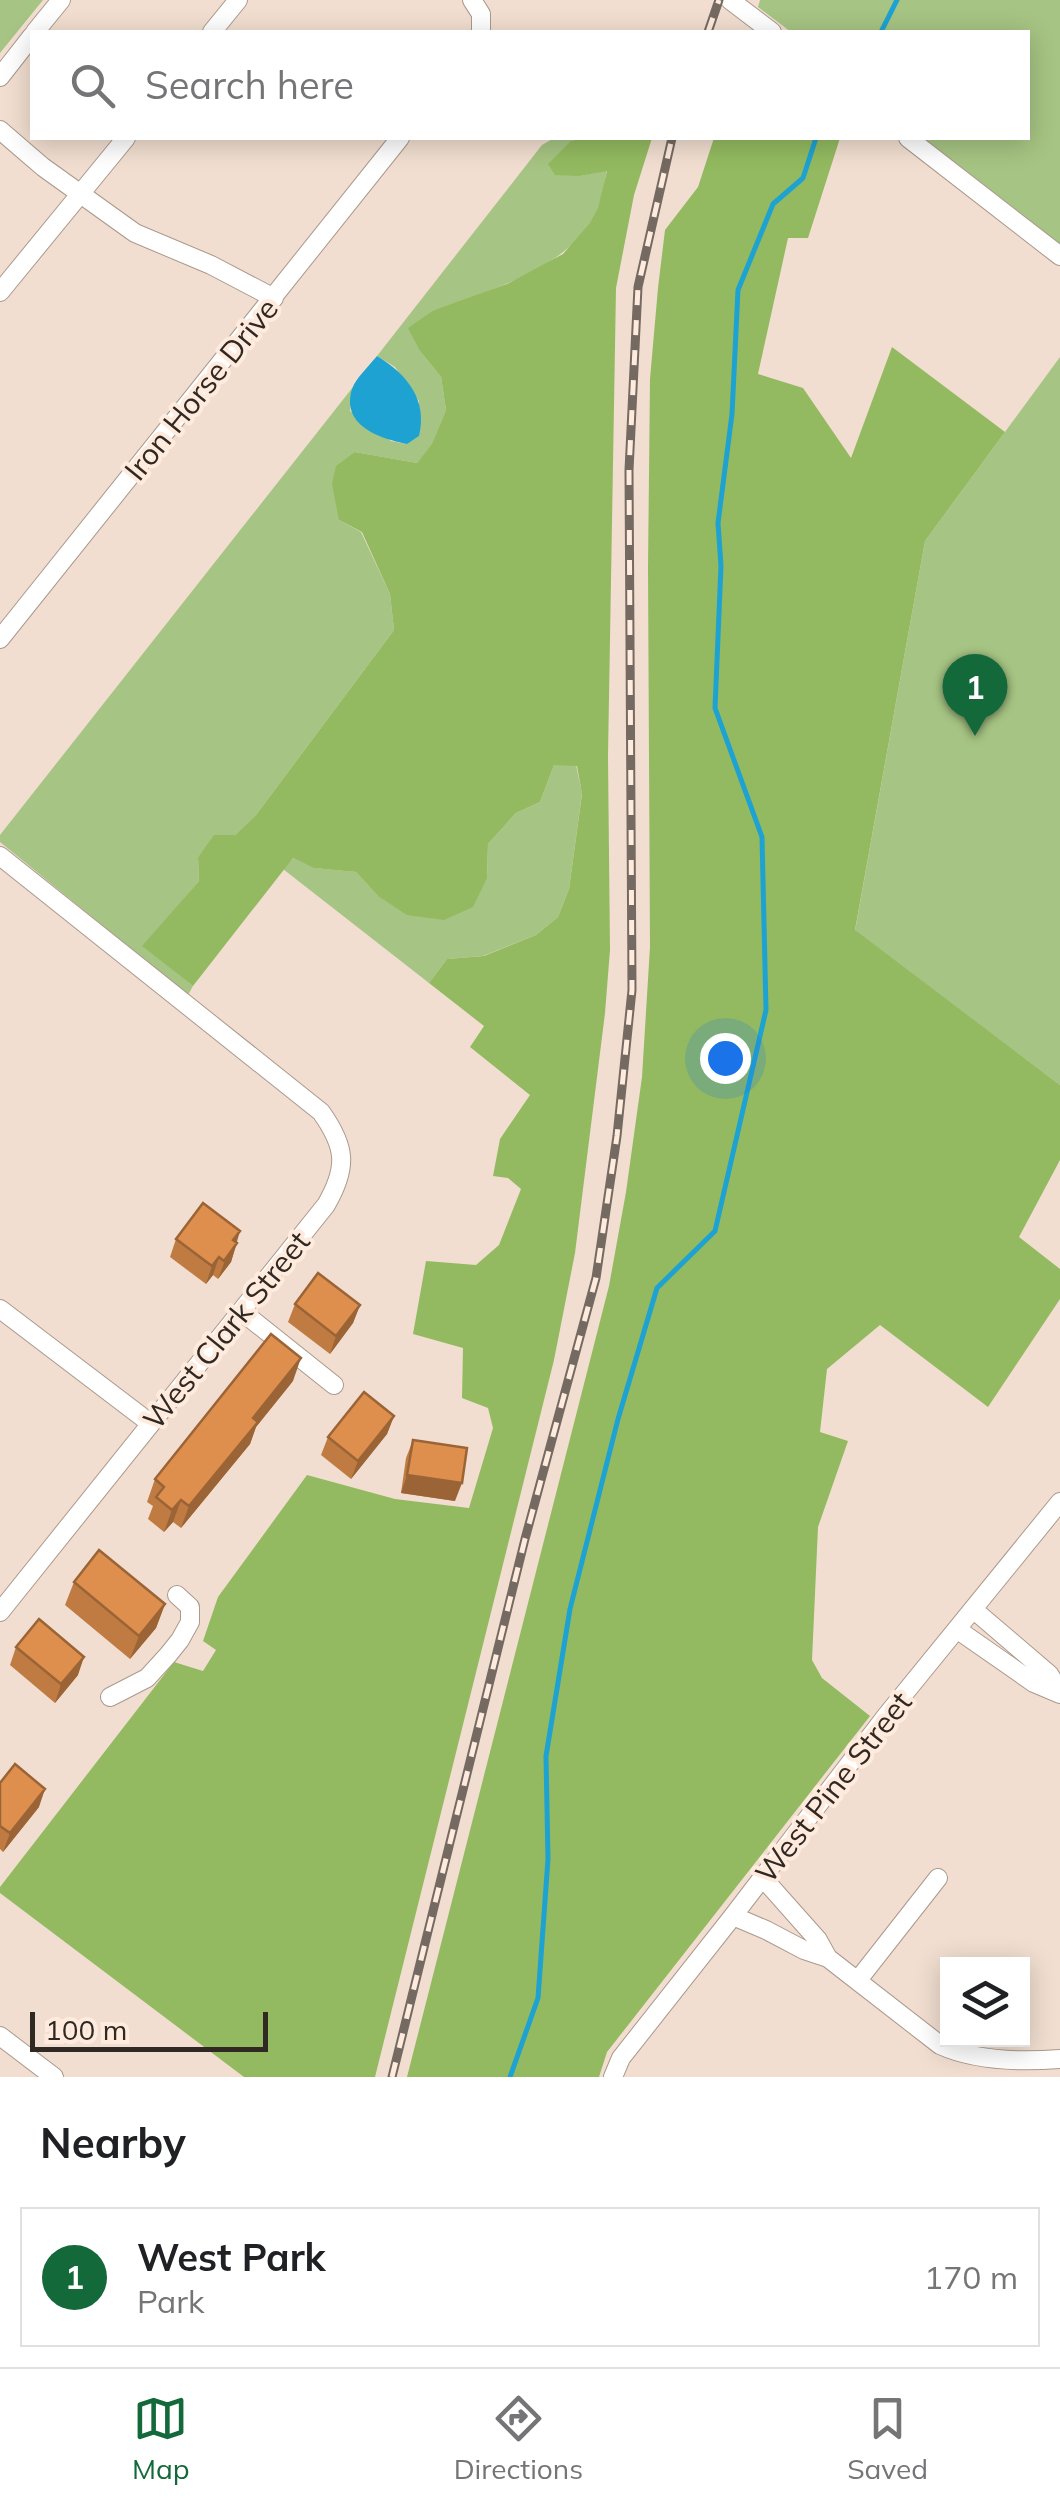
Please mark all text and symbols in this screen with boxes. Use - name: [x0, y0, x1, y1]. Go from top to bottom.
- search box: [30, 30, 1030, 140]
- icon: search: [65, 58, 120, 113]
- text: Search here: [145, 61, 354, 109]
- street label: Iron Horse Drive: [116, 290, 286, 488]
- pin: 1: [942, 654, 1008, 736]
- your location: [700, 1033, 751, 1084]
- street label: West Clark Street: [135, 1223, 317, 1437]
- street label: West Pine Street: [747, 1684, 919, 1890]
- map controls: [940, 1957, 1030, 2047]
- button: layers: [940, 1957, 1030, 2047]
- scale bar: [30, 2007, 268, 2052]
- text: 100 m: [45, 2012, 127, 2047]
- text: Nearby: [40, 2116, 186, 2169]
- text: West Park: [137, 2233, 326, 2281]
- text: 1: [65, 2257, 84, 2297]
- text: 170 m: [924, 2257, 1018, 2297]
- text: Park: [137, 2281, 204, 2321]
- tab: Map: [132, 2391, 190, 2486]
- tab: Directions: [454, 2391, 583, 2486]
- tab: Saved: [847, 2391, 928, 2486]

